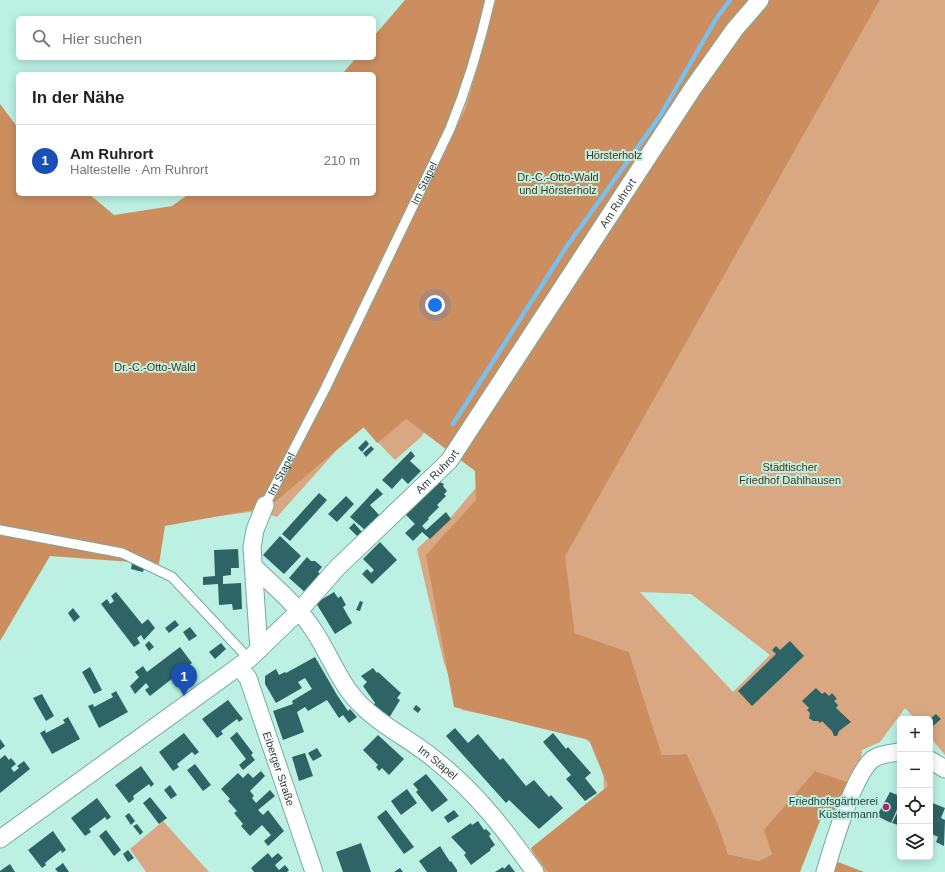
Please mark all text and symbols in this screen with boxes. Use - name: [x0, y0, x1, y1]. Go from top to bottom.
- search box: [16, 16, 376, 60]
- icon: search: [30, 27, 52, 49]
- text: Hier suchen: [62, 30, 142, 47]
- text: In der Nähe: [32, 88, 125, 107]
- text: Am Ruhrort: [70, 145, 153, 162]
- park label: Hörsterholz: [586, 149, 642, 161]
- text: 1: [41, 153, 49, 168]
- text: 210 m: [324, 153, 360, 168]
- street label: Im Stapel: [408, 160, 439, 207]
- text: Haltestelle · Am Ruhrort: [70, 162, 208, 177]
- park label: Dr.-C.-Otto-Wald und Hörsterholz: [517, 171, 599, 196]
- street label: Am Ruhrort: [597, 176, 638, 230]
- your location: [425, 295, 445, 315]
- park label: Dr.-C.-Otto-Wald: [114, 361, 196, 373]
- street label: Am Ruhrort: [413, 447, 461, 496]
- street label: Im Stapel: [265, 450, 297, 497]
- park label: Städtischer Friedhof Dahlhausen: [739, 461, 841, 486]
- pin: 1: [171, 663, 197, 696]
- map controls: [897, 716, 933, 860]
- button: +: [897, 716, 933, 752]
- street label: Eiberger Straße: [261, 730, 297, 807]
- street label: Im Stapel: [416, 743, 460, 782]
- button: −: [897, 752, 933, 788]
- button: locate: [897, 788, 933, 824]
- place label: Friedhofsgärtnerei Küstermann: [789, 795, 878, 820]
- marker: Friedhofsgärtnerei Küstermann: [881, 802, 891, 812]
- button: layers: [897, 824, 933, 860]

